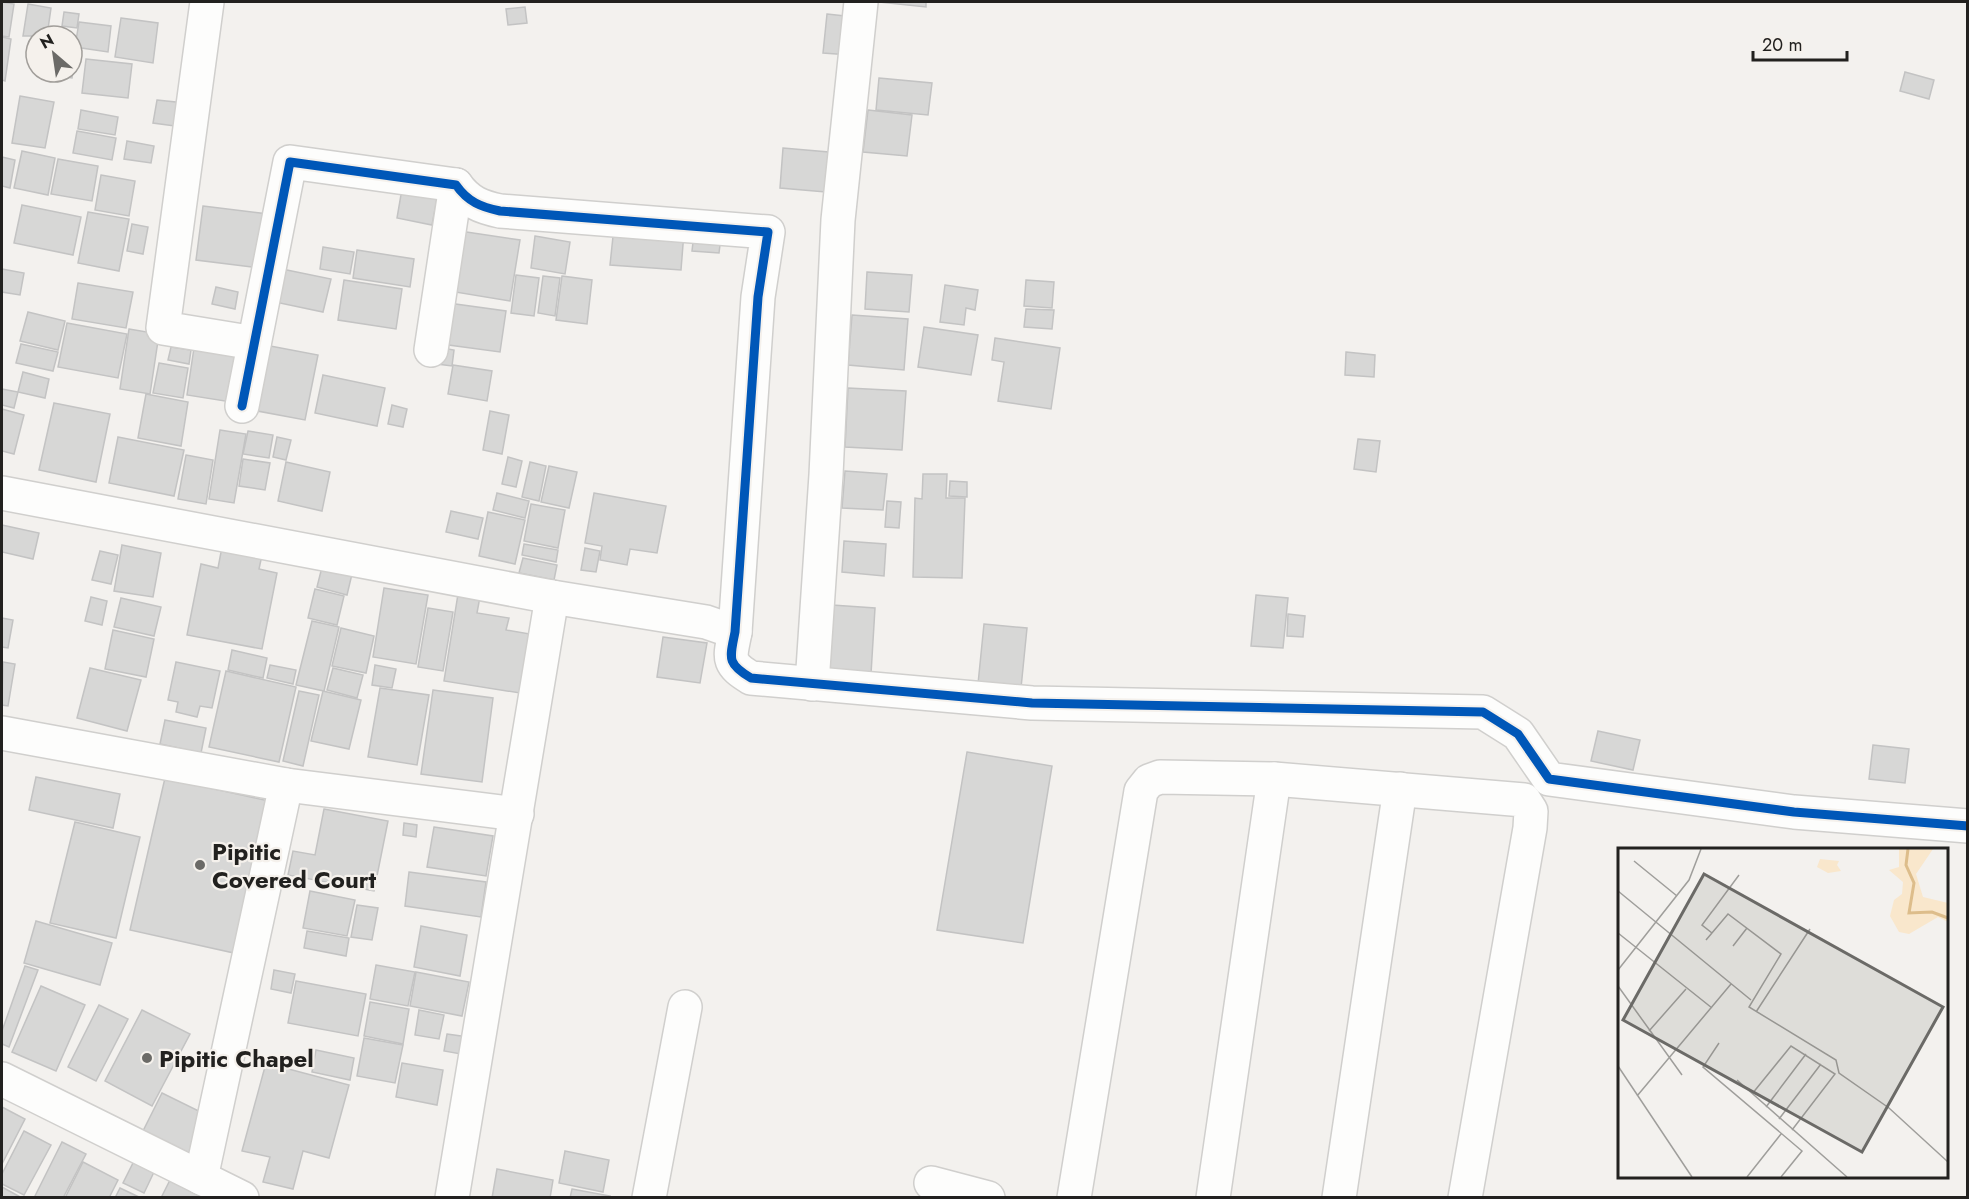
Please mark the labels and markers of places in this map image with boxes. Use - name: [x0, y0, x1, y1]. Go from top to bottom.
- place label: Pipitic Covered Court: [212, 834, 377, 897]
- marker: Pipitic Covered Court: [193, 858, 207, 872]
- place label: Pipitic Chapel: [159, 1041, 314, 1076]
- marker: Pipitic Chapel: [140, 1051, 154, 1065]

